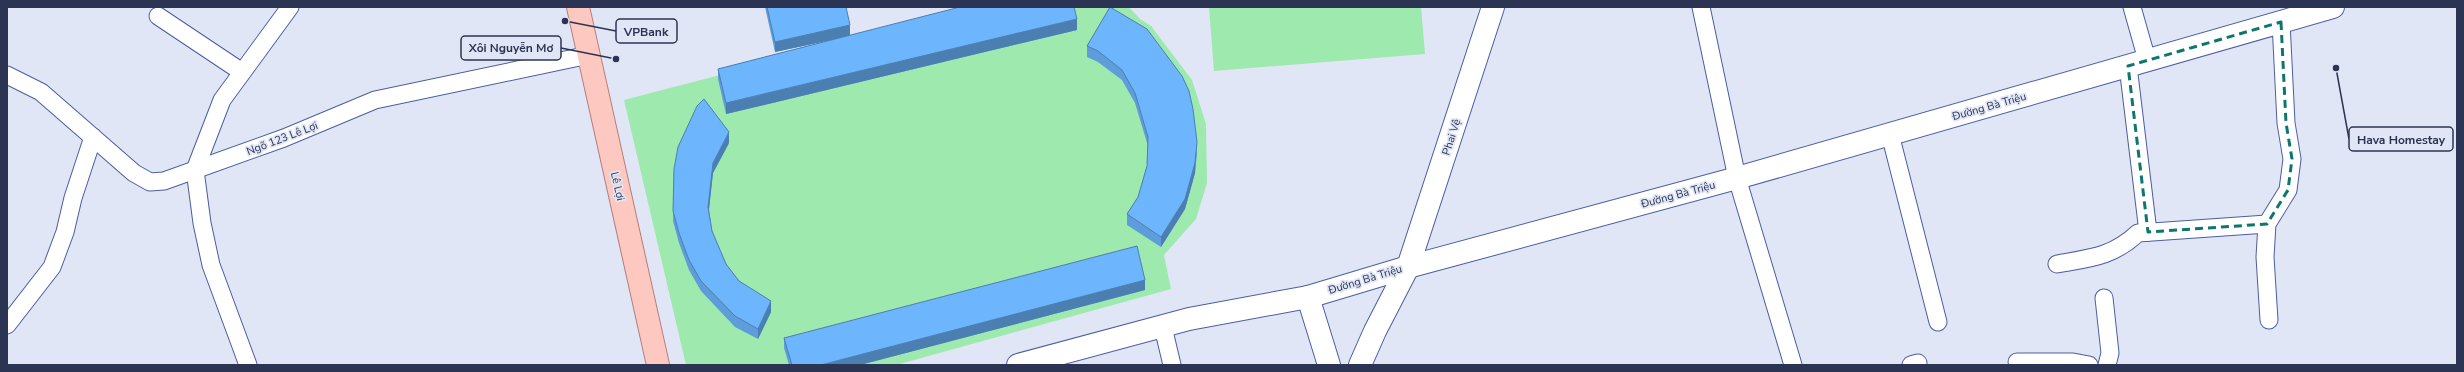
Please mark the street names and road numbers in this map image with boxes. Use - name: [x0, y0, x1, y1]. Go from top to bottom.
- street label: Đường Bà Triệu: [1949, 89, 2028, 124]
- street label: Phai Vệ: [1439, 117, 1464, 157]
- street label: Ngõ 123 Lê Lợi: [244, 118, 320, 159]
- street label: Lê Lợi: [607, 170, 628, 202]
- street label: Đường Bà Triệu: [1638, 177, 1717, 212]
- street label: Đường Bà Triệu: [1325, 261, 1404, 298]

